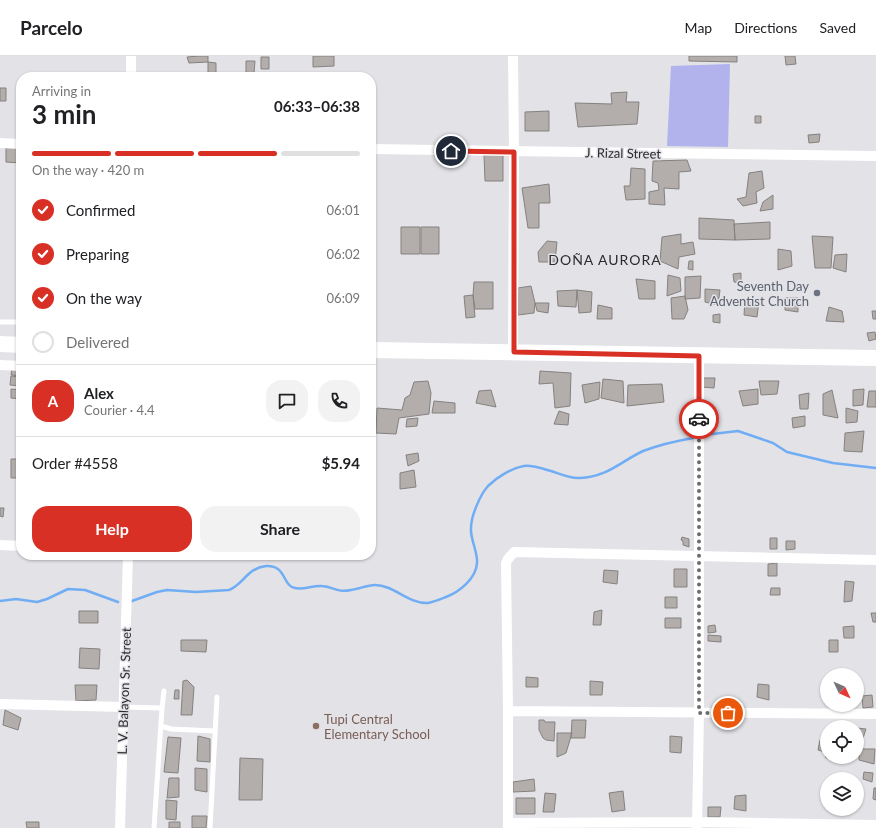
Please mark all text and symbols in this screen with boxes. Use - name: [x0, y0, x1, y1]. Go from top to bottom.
- text: Parcelo: [20, 16, 83, 39]
- text: Map: [685, 19, 712, 36]
- text: Directions: [734, 19, 797, 36]
- text: Saved: [819, 19, 856, 36]
- text: Arriving in: [32, 83, 91, 99]
- text: 06:33–06:38: [274, 97, 360, 115]
- text: 3 min: [32, 98, 96, 130]
- pin: [434, 134, 468, 168]
- icon: home: [440, 140, 462, 162]
- street label: J. Rizal Street: [585, 144, 661, 162]
- text: On the way · 420 m: [32, 162, 144, 178]
- icon: check: [32, 199, 54, 221]
- text: Confirmed: [66, 201, 135, 219]
- text: 06:01: [327, 202, 360, 218]
- icon: check: [32, 243, 54, 265]
- text: Preparing: [66, 245, 129, 263]
- text: 06:02: [327, 246, 360, 262]
- district label: DOÑA AURORA: [548, 251, 662, 268]
- place label: Seventh Day Adventist Church: [710, 278, 809, 309]
- icon: check: [32, 287, 54, 309]
- marker: Seventh Day Adventist Church: [812, 288, 822, 298]
- text: On the way: [66, 289, 142, 307]
- text: 06:09: [327, 290, 360, 306]
- text: Delivered: [66, 333, 129, 351]
- button: chat: [266, 380, 308, 422]
- button: phone: [318, 380, 360, 422]
- text: Alex: [84, 384, 114, 402]
- text: A: [48, 392, 58, 410]
- courier: [679, 399, 719, 439]
- text: Courier · 4.4: [84, 402, 155, 418]
- icon: car: [688, 408, 710, 430]
- text: Order #4558: [32, 454, 118, 472]
- text: $5.94: [322, 454, 360, 472]
- button: Help: [32, 506, 192, 552]
- button: Share: [200, 506, 360, 552]
- street label: L. V. Balayon Sr. Street: [114, 627, 134, 755]
- north arrow: [820, 668, 864, 712]
- map controls: [820, 668, 864, 816]
- pin: [711, 696, 745, 730]
- icon: bag: [717, 702, 739, 724]
- place label: Tupi Central Elementary School: [324, 711, 430, 742]
- button: locate: [820, 720, 864, 764]
- marker: Tupi Central Elementary School: [311, 721, 321, 731]
- button: layers: [820, 772, 864, 816]

